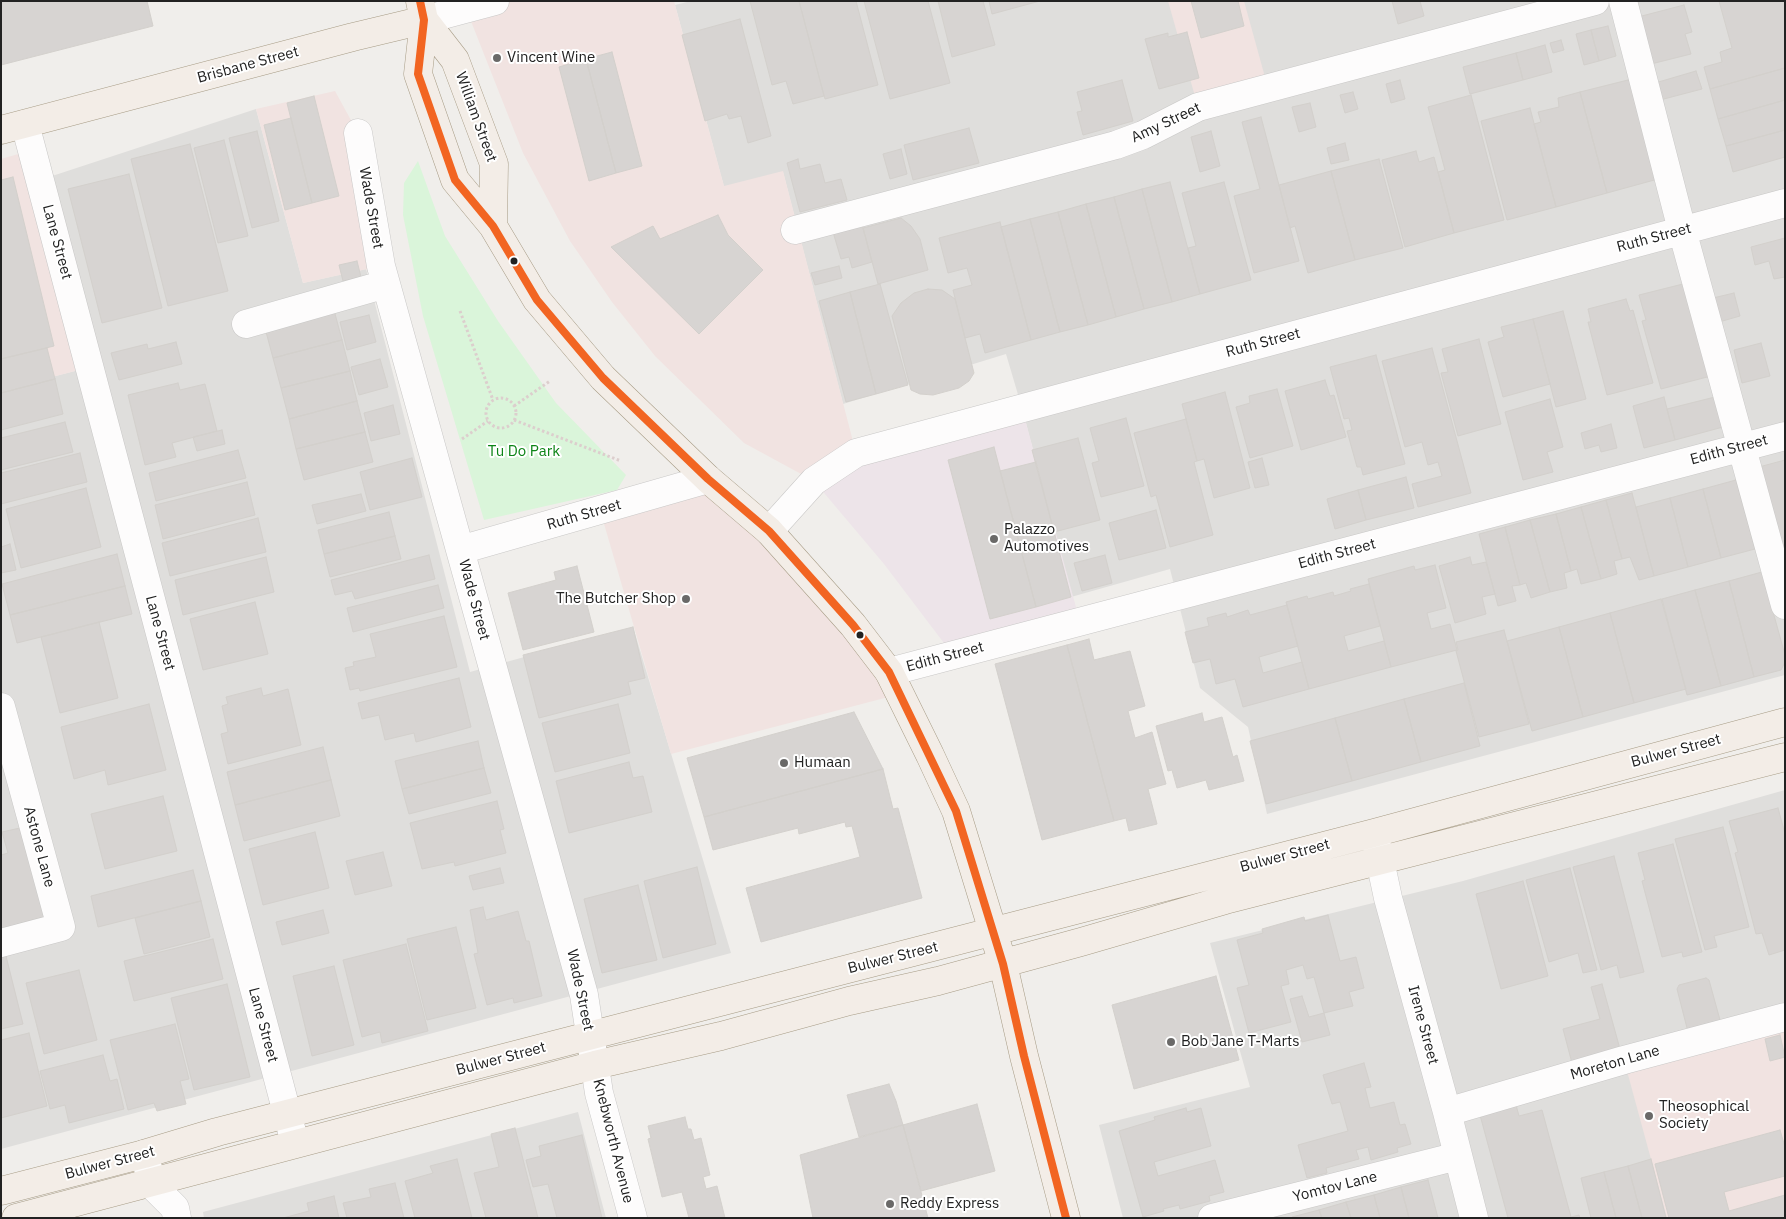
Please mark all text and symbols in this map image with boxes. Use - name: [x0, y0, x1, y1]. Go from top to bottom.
- street label: Brisbane Street: [195, 43, 301, 87]
- place label: Vincent Wine: [507, 49, 595, 67]
- marker: Vincent Wine: [491, 52, 503, 64]
- street label: William Street: [451, 69, 501, 165]
- street label: Amy Street: [1128, 99, 1204, 147]
- street label: Wade Street: [355, 166, 387, 250]
- street label: Lane Street: [38, 203, 76, 281]
- street label: Ruth Street: [1615, 219, 1693, 257]
- unlabelled marker: [509, 256, 519, 266]
- street label: Ruth Street: [1224, 324, 1302, 362]
- street label: Edith Street: [1688, 431, 1770, 469]
- park label: Tu Do Park: [488, 443, 560, 461]
- street label: Ruth Street: [545, 496, 623, 534]
- place label: Palazzo Automotives: [1004, 521, 1089, 556]
- marker: Palazzo Automotives: [988, 533, 1000, 545]
- street label: Edith Street: [1296, 535, 1378, 573]
- street label: Wade Street: [455, 558, 493, 642]
- place label: The Butcher Shop: [556, 590, 676, 608]
- marker: The Butcher Shop: [680, 593, 692, 605]
- street label: Lane Street: [141, 594, 179, 672]
- unlabelled marker: [855, 630, 865, 640]
- street label: Edith Street: [904, 638, 986, 676]
- street label: Bulwer Street: [1629, 730, 1723, 772]
- place label: Humaan: [794, 754, 851, 772]
- marker: Humaan: [778, 757, 790, 769]
- street label: Astone Lane: [20, 805, 58, 889]
- street label: Bulwer Street: [1238, 835, 1332, 877]
- street label: Bulwer Street: [846, 938, 940, 978]
- street label: Wade Street: [563, 948, 597, 1032]
- street label: Irene Street: [1404, 983, 1442, 1067]
- street label: Lane Street: [244, 986, 282, 1064]
- place label: Bob Jane T-Marts: [1181, 1033, 1300, 1051]
- marker: Bob Jane T-Marts: [1165, 1036, 1177, 1048]
- street label: Bulwer Street: [454, 1038, 548, 1080]
- street label: Moreton Lane: [1568, 1042, 1662, 1084]
- street label: Knebworth Avenue: [589, 1077, 637, 1205]
- place label: Theosophical Society: [1659, 1098, 1749, 1133]
- marker: Theosophical Society: [1643, 1110, 1655, 1122]
- street label: Bulwer Street: [63, 1142, 157, 1184]
- street label: Yomtov Lane: [1291, 1168, 1379, 1206]
- place label: Reddy Express: [900, 1195, 999, 1213]
- marker: Reddy Express: [884, 1198, 896, 1210]

